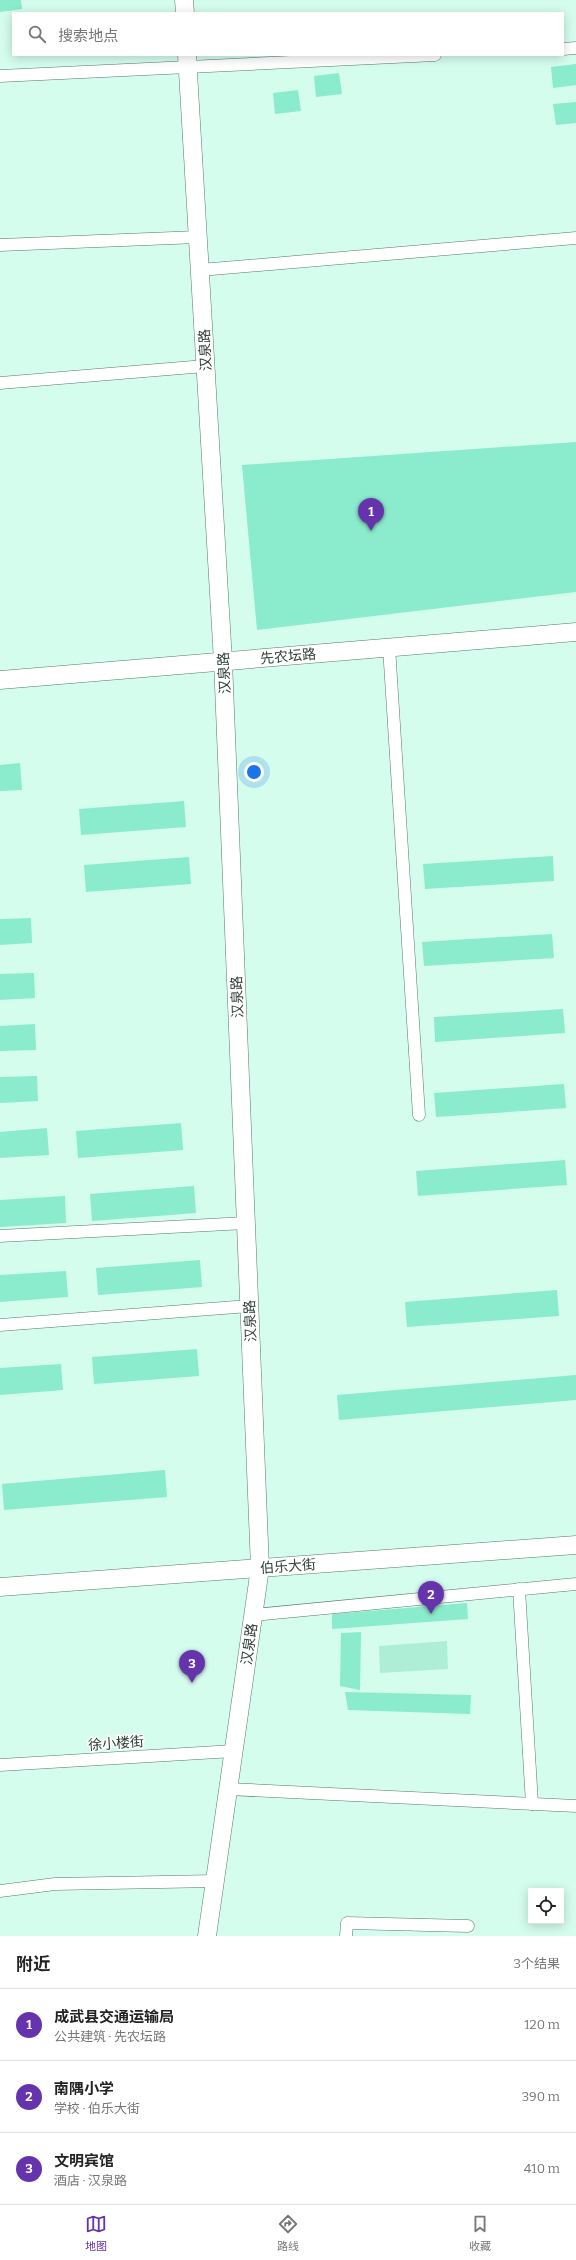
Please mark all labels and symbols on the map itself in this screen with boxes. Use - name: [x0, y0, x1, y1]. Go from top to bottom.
- street label: 汉泉路: [196, 329, 215, 371]
- pin: 1: [358, 498, 384, 531]
- street label: 先农坛路: [259, 646, 317, 667]
- street label: 汉泉路: [215, 652, 234, 694]
- your location: [244, 762, 264, 782]
- street label: 汉泉路: [228, 976, 247, 1018]
- street label: 汉泉路: [241, 1300, 260, 1342]
- street label: 伯乐大街: [260, 1556, 317, 1577]
- pin: 2: [418, 1581, 444, 1614]
- street label: 汉泉路: [238, 1622, 261, 1666]
- pin: 3: [179, 1650, 205, 1683]
- street label: 徐小楼街: [88, 1733, 145, 1754]

